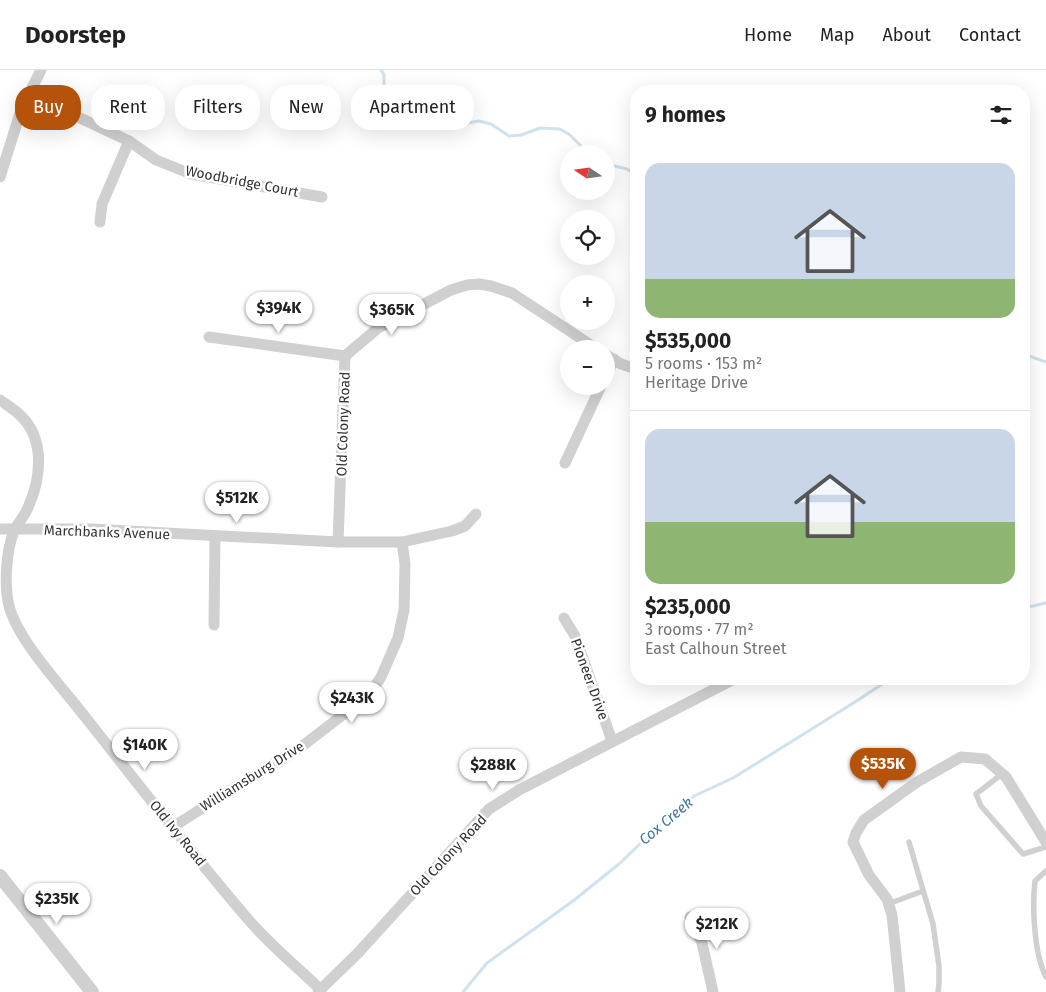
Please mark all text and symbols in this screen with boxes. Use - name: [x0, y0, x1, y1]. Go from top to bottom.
- text: Doorstep: [25, 21, 126, 49]
- text: Home: [744, 24, 792, 46]
- text: Map: [820, 24, 854, 46]
- text: About: [882, 24, 931, 46]
- text: Contact: [959, 24, 1021, 46]
- chip: Buy: [15, 85, 81, 130]
- chip: Rent: [91, 85, 165, 130]
- chip: Filters: [175, 85, 260, 130]
- chip: New: [270, 85, 341, 130]
- chip: Apartment: [351, 85, 474, 130]
- icon: filters: [987, 101, 1015, 129]
- text: 9 homes: [645, 102, 726, 128]
- north arrow: [560, 145, 615, 200]
- map controls: [560, 145, 615, 395]
- street label: Woodbridge Court: [184, 162, 301, 201]
- icon: home: [785, 196, 875, 286]
- button: locate: [560, 210, 615, 265]
- button: +: [560, 275, 615, 330]
- pin: $394K: [244, 292, 314, 334]
- pin: $365K: [357, 294, 427, 336]
- text: $394K: [257, 298, 301, 317]
- text: $365K: [370, 300, 414, 319]
- text: $535,000: [645, 328, 731, 354]
- button: −: [560, 340, 615, 395]
- text: 5 rooms · 153 m²: [645, 354, 762, 373]
- street label: Old Colony Road: [333, 371, 354, 477]
- text: Heritage Drive: [645, 373, 748, 392]
- icon: home: [785, 461, 875, 551]
- pin: $512K: [202, 482, 272, 524]
- text: $512K: [216, 488, 258, 507]
- street label: Marchbanks Avenue: [44, 522, 170, 543]
- text: $235,000: [645, 594, 731, 620]
- text: 3 rooms · 77 m²: [645, 620, 754, 639]
- street label: Pioneer Drive: [567, 636, 612, 722]
- text: East Calhoun Street: [645, 639, 787, 658]
- pin: $243K: [317, 682, 387, 724]
- text: $243K: [330, 688, 374, 707]
- pin: $140K: [110, 728, 180, 771]
- text: $140K: [123, 735, 167, 754]
- street label: Williamsburg Drive: [197, 738, 307, 815]
- pin: $288K: [458, 748, 528, 791]
- pin: $535K: [848, 748, 918, 790]
- text: $535K: [861, 754, 905, 773]
- text: $288K: [470, 755, 516, 774]
- water label: Cox Creek: [635, 793, 697, 849]
- street label: Old Ivy Road: [146, 797, 209, 870]
- street label: Old Colony Road: [406, 811, 490, 899]
- pin: $235K: [22, 882, 92, 925]
- text: $235K: [35, 889, 79, 908]
- pin: $212K: [682, 908, 752, 950]
- text: $212K: [696, 914, 738, 933]

